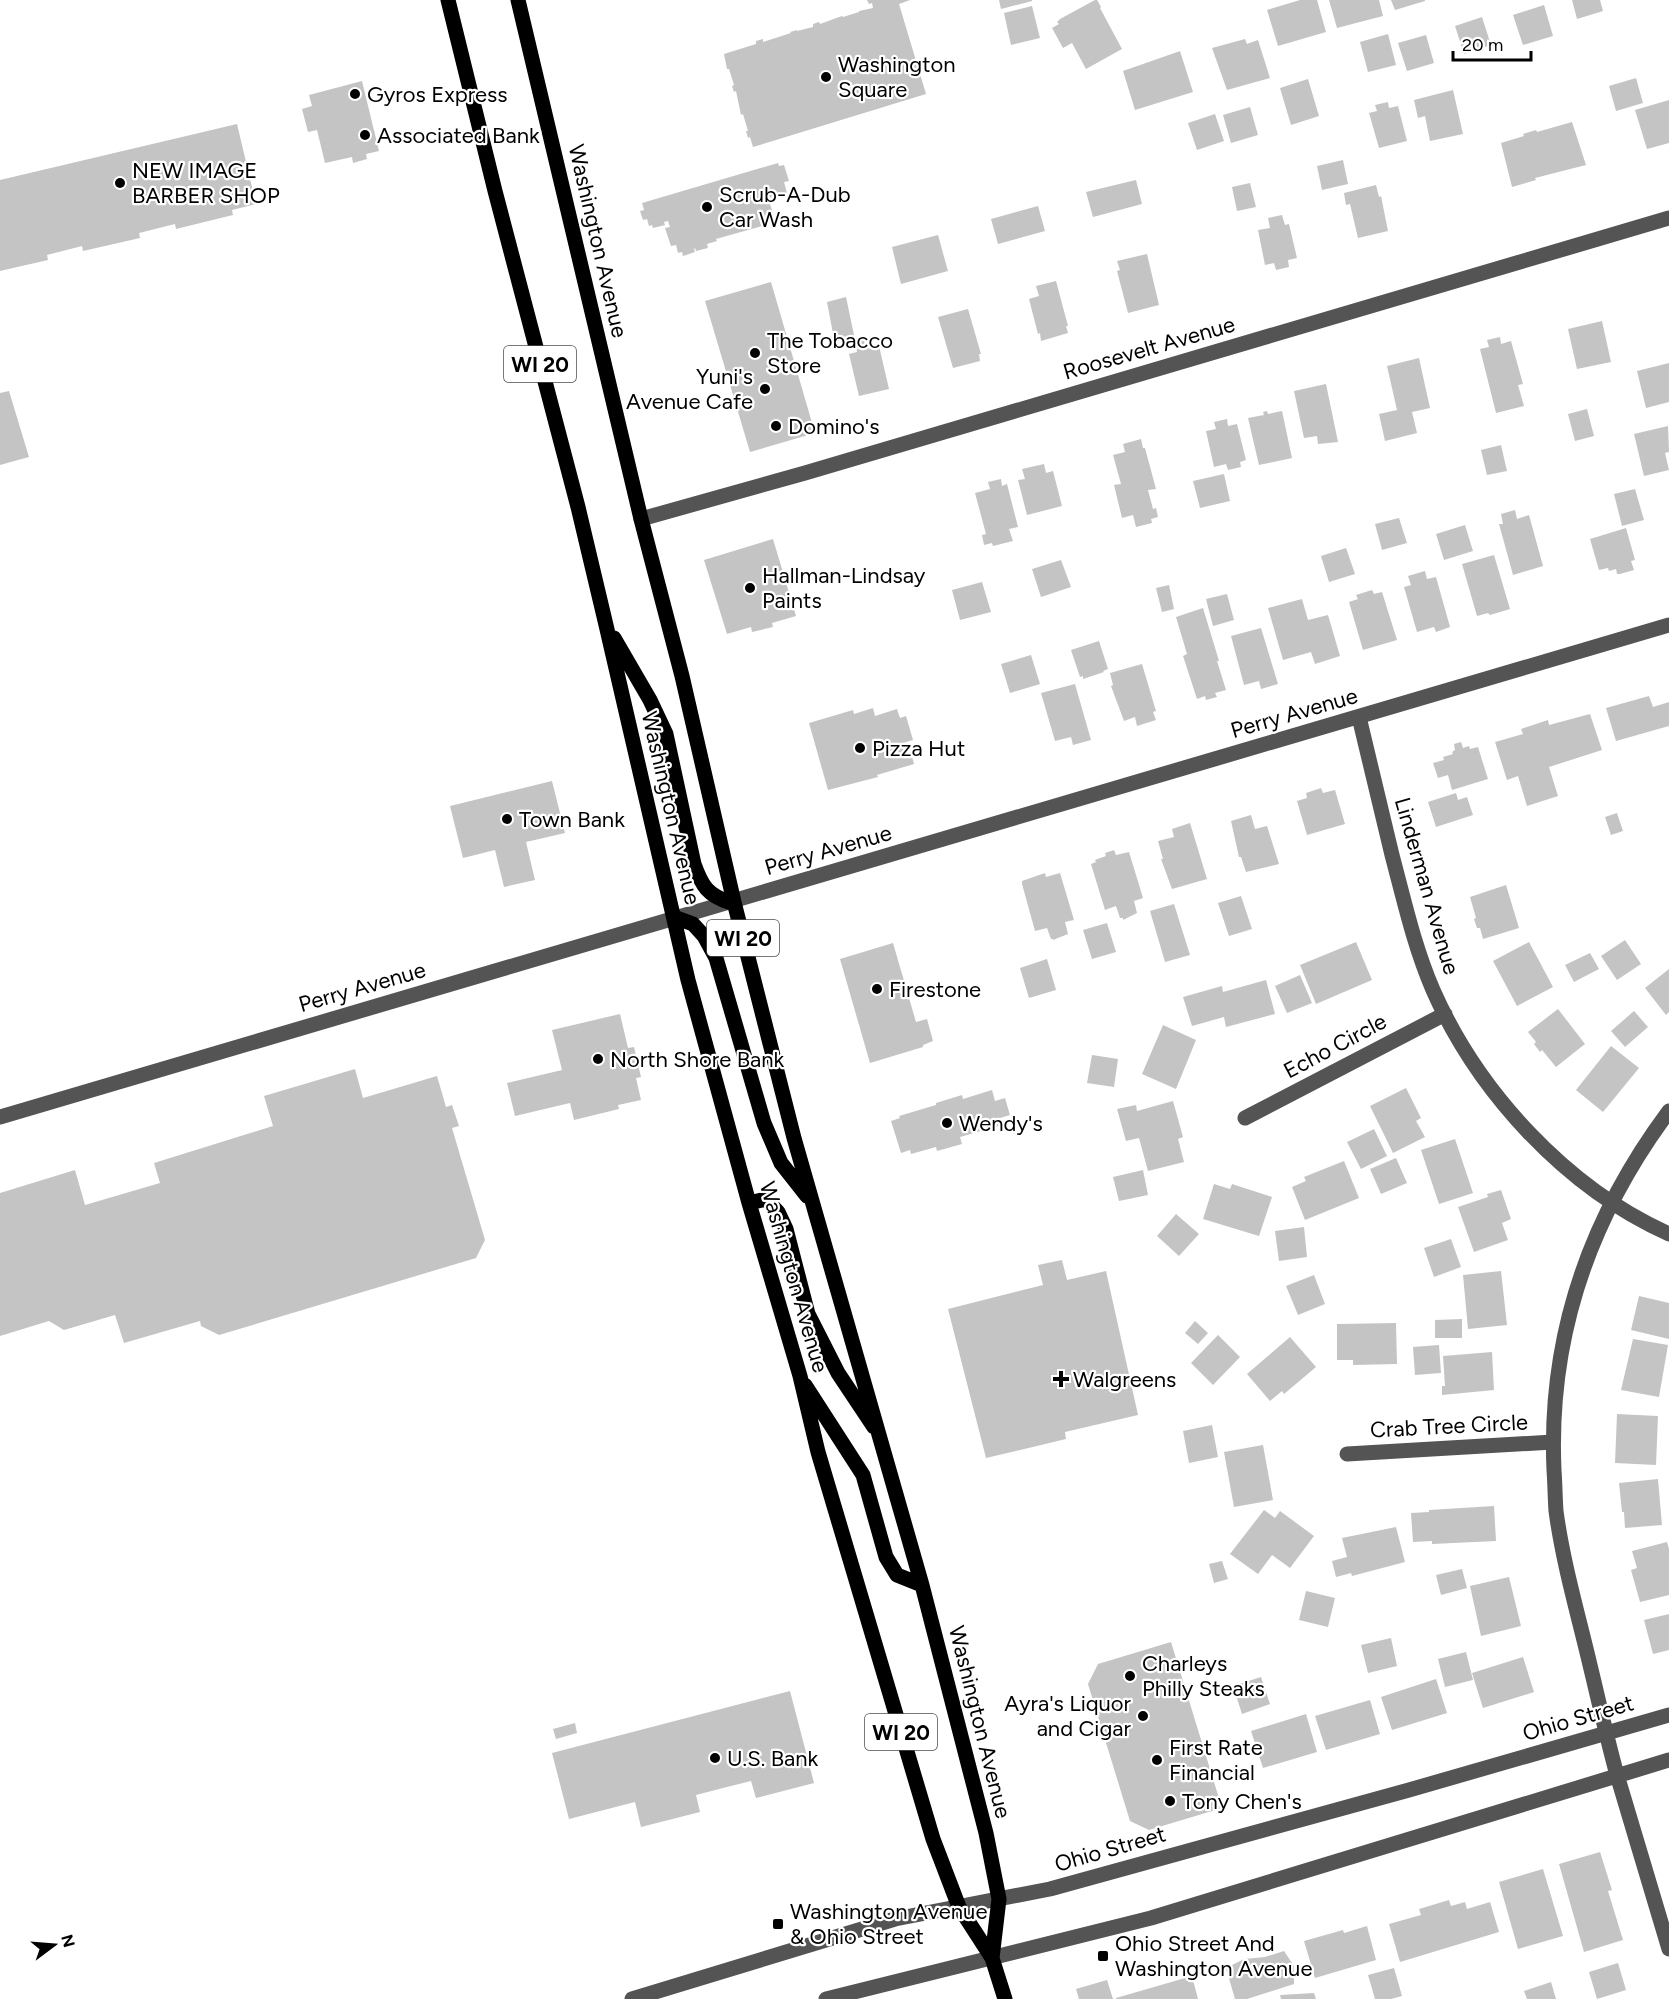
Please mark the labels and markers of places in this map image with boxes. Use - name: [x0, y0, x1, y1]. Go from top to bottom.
- place label: Washington Square: [838, 51, 956, 103]
- marker: Washington Square: [819, 70, 833, 84]
- place label: Gyros Express: [367, 81, 508, 108]
- marker: Gyros Express: [348, 87, 362, 101]
- place label: Associated Bank: [377, 122, 540, 149]
- marker: Associated Bank: [358, 128, 372, 142]
- place label: NEW IMAGE BARBER SHOP: [132, 157, 280, 209]
- marker: NEW IMAGE BARBER SHOP: [113, 176, 127, 190]
- place label: Scrub-A-Dub Car Wash: [719, 181, 851, 233]
- marker: Scrub-A-Dub Car Wash: [700, 200, 714, 214]
- place label: The Tobacco Store: [767, 327, 893, 379]
- marker: The Tobacco Store: [748, 346, 762, 360]
- place label: Yuni's Avenue Cafe: [626, 363, 753, 415]
- marker: Yuni's Avenue Cafe: [758, 382, 772, 396]
- place label: Domino's: [788, 413, 879, 440]
- marker: Domino's: [769, 419, 783, 433]
- place label: Hallman-Lindsay Paints: [762, 562, 926, 614]
- marker: Hallman-Lindsay Paints: [743, 581, 757, 595]
- place label: Pizza Hut: [872, 735, 965, 762]
- marker: Pizza Hut: [853, 741, 867, 755]
- place label: Town Bank: [519, 806, 625, 833]
- marker: Town Bank: [500, 812, 514, 826]
- place label: Firestone: [889, 976, 981, 1003]
- marker: Firestone: [870, 982, 884, 996]
- place label: North Shore Bank: [610, 1046, 785, 1073]
- marker: North Shore Bank: [591, 1052, 605, 1066]
- place label: Wendy's: [959, 1110, 1043, 1137]
- marker: Wendy's: [940, 1116, 954, 1130]
- place label: Walgreens: [1073, 1366, 1176, 1393]
- marker: Walgreens: [1054, 1372, 1068, 1386]
- place label: Charleys Philly Steaks: [1142, 1650, 1265, 1702]
- marker: Charleys Philly Steaks: [1123, 1669, 1137, 1683]
- place label: Ayra's Liquor and Cigar: [1004, 1690, 1132, 1742]
- marker: Ayra's Liquor and Cigar: [1136, 1709, 1150, 1723]
- place label: First Rate Financial: [1169, 1734, 1263, 1786]
- place label: U.S. Bank: [727, 1745, 819, 1772]
- marker: U.S. Bank: [708, 1751, 722, 1765]
- marker: First Rate Financial: [1150, 1753, 1164, 1767]
- place label: Tony Chen's: [1182, 1788, 1302, 1815]
- marker: Tony Chen's: [1163, 1794, 1177, 1808]
- place label: Washington Avenue & Ohio Street: [790, 1898, 987, 1950]
- marker: Washington Avenue & Ohio Street: [771, 1917, 785, 1931]
- place label: Ohio Street And Washington Avenue: [1115, 1930, 1312, 1982]
- marker: Ohio Street And Washington Avenue: [1096, 1949, 1110, 1963]

